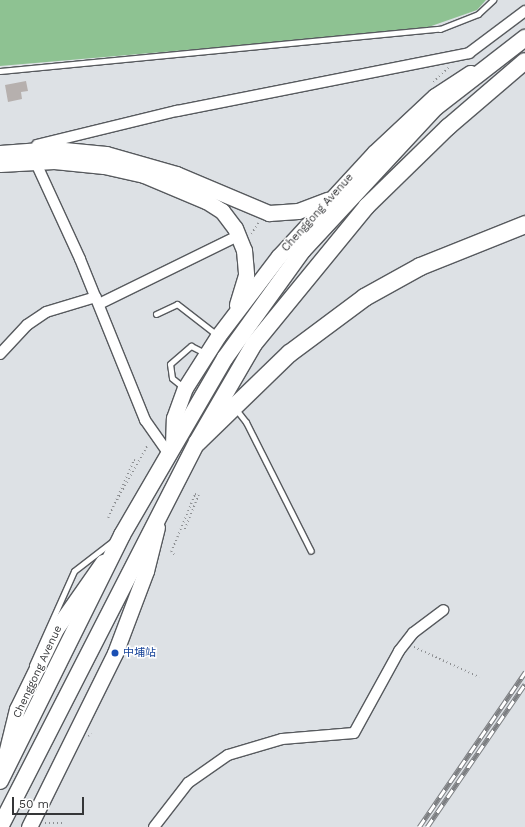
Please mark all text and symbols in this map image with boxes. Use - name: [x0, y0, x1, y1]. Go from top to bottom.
- street label: Chenggong Avenue: [279, 171, 357, 255]
- street label: Chenggong Avenue: [11, 623, 65, 721]
- place label: 中埔站: [123, 646, 156, 660]
- marker: 中埔站: [110, 648, 120, 658]
- scale bar: [14, 789, 86, 815]
- text: 50 m: [19, 797, 49, 811]

